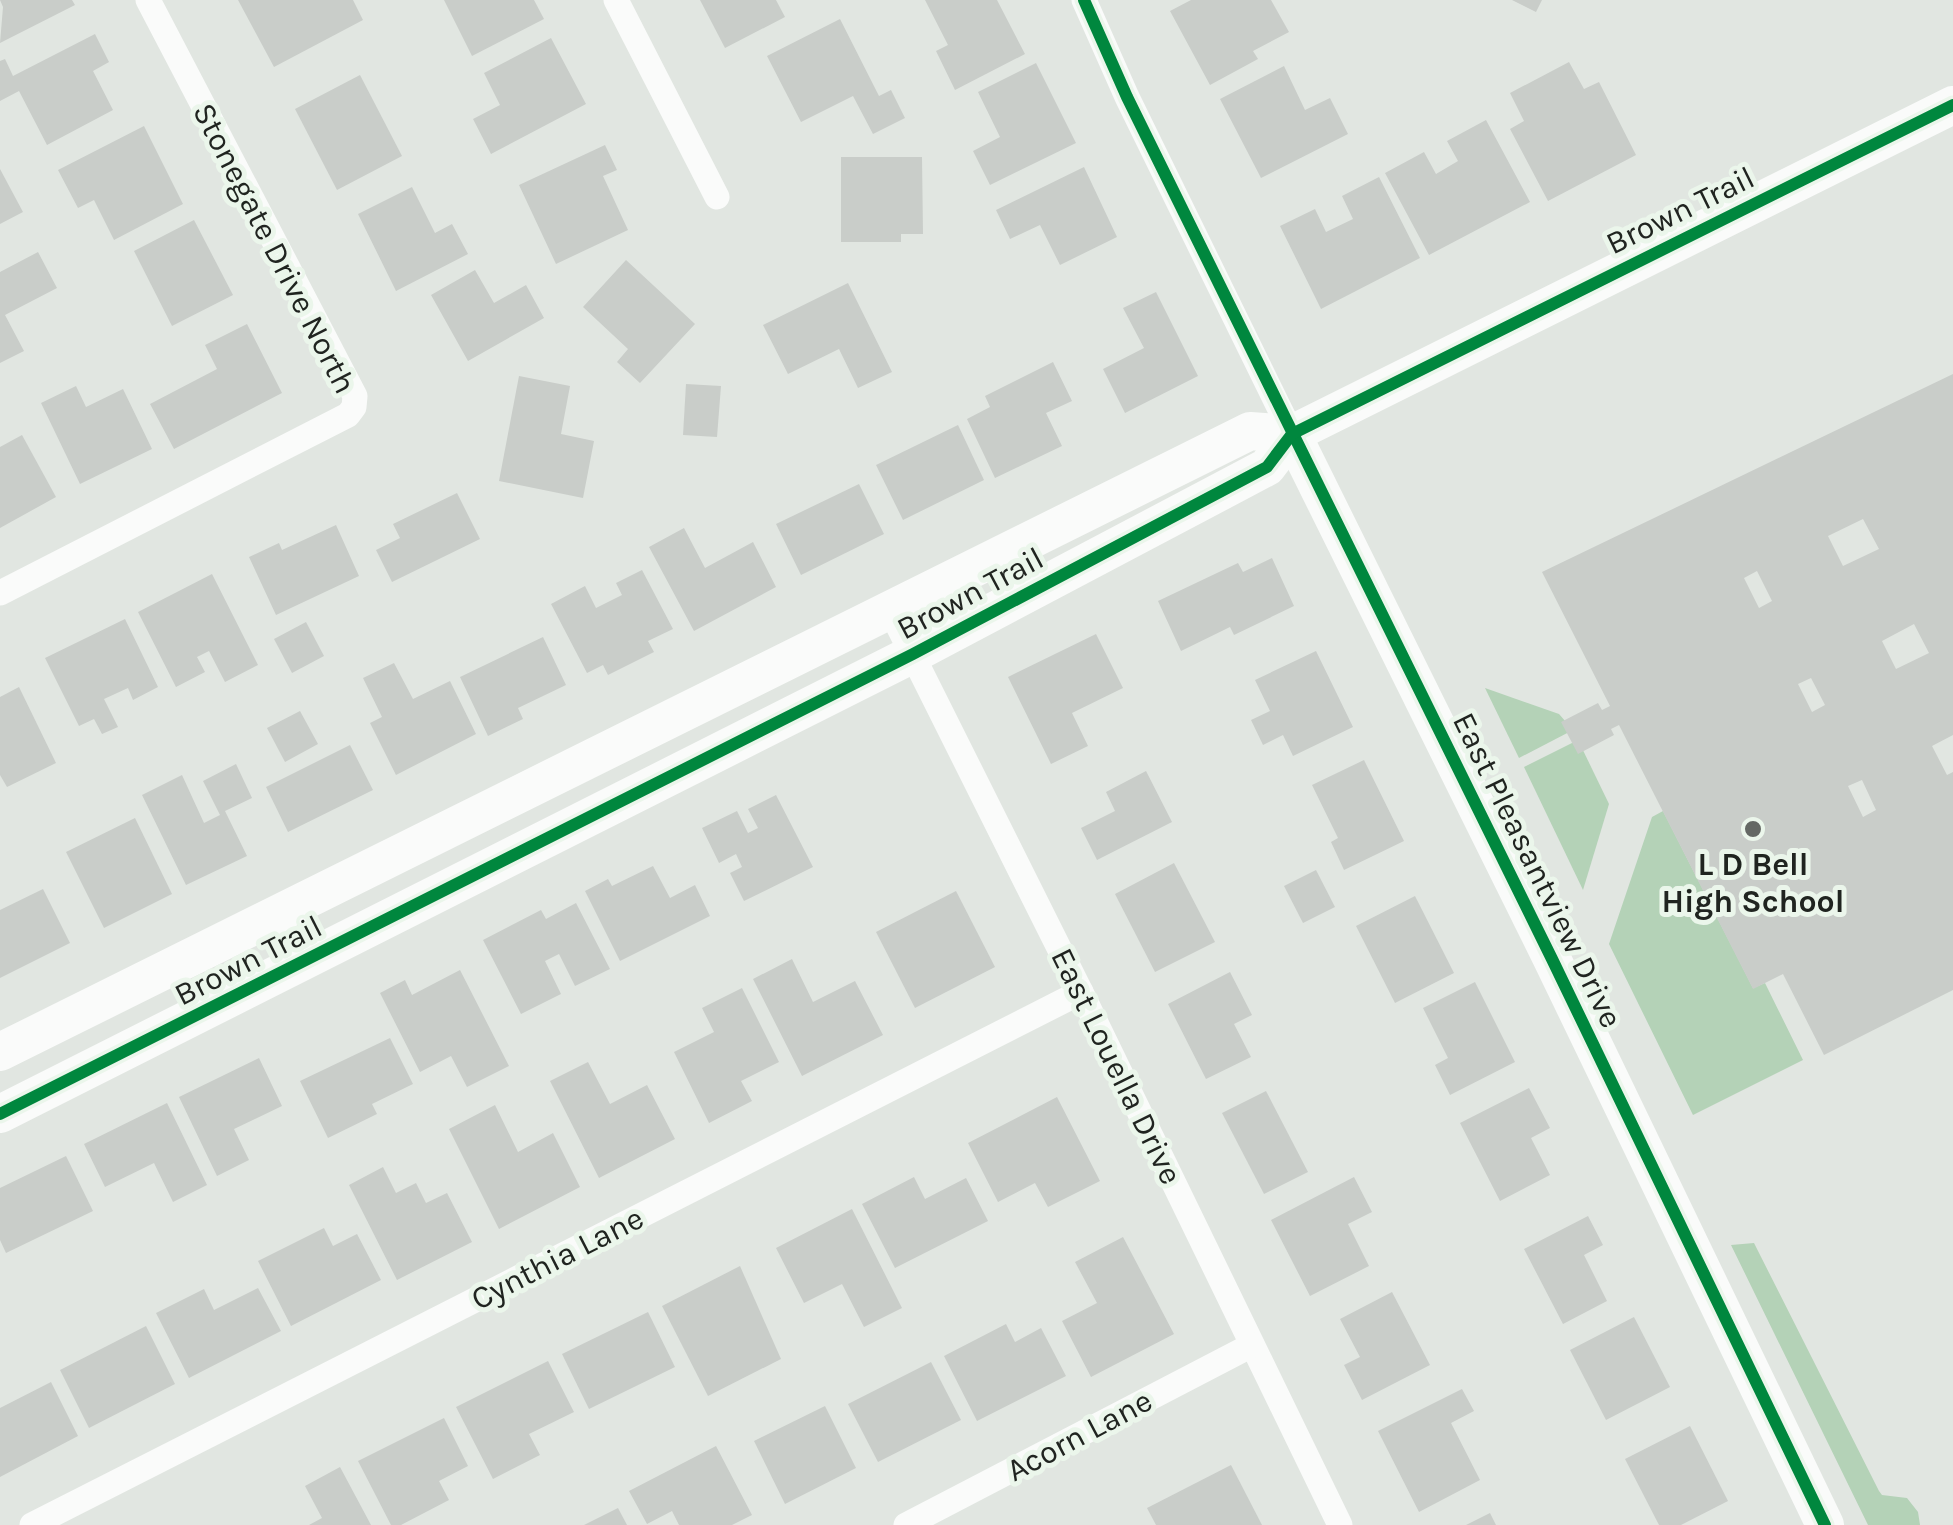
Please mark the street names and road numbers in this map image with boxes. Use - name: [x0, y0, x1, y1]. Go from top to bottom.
- street label: Stonegate Drive North: [185, 97, 364, 400]
- street label: Brown Trail: [1600, 159, 1760, 262]
- street label: Brown Trail: [891, 539, 1050, 647]
- street label: East Pleasantview Drive: [1445, 707, 1630, 1034]
- street label: Brown Trail: [168, 908, 328, 1013]
- street label: East Louella Drive: [1043, 942, 1190, 1190]
- street label: Cynthia Lane: [465, 1199, 649, 1318]
- street label: Acorn Lane: [1000, 1382, 1158, 1489]

